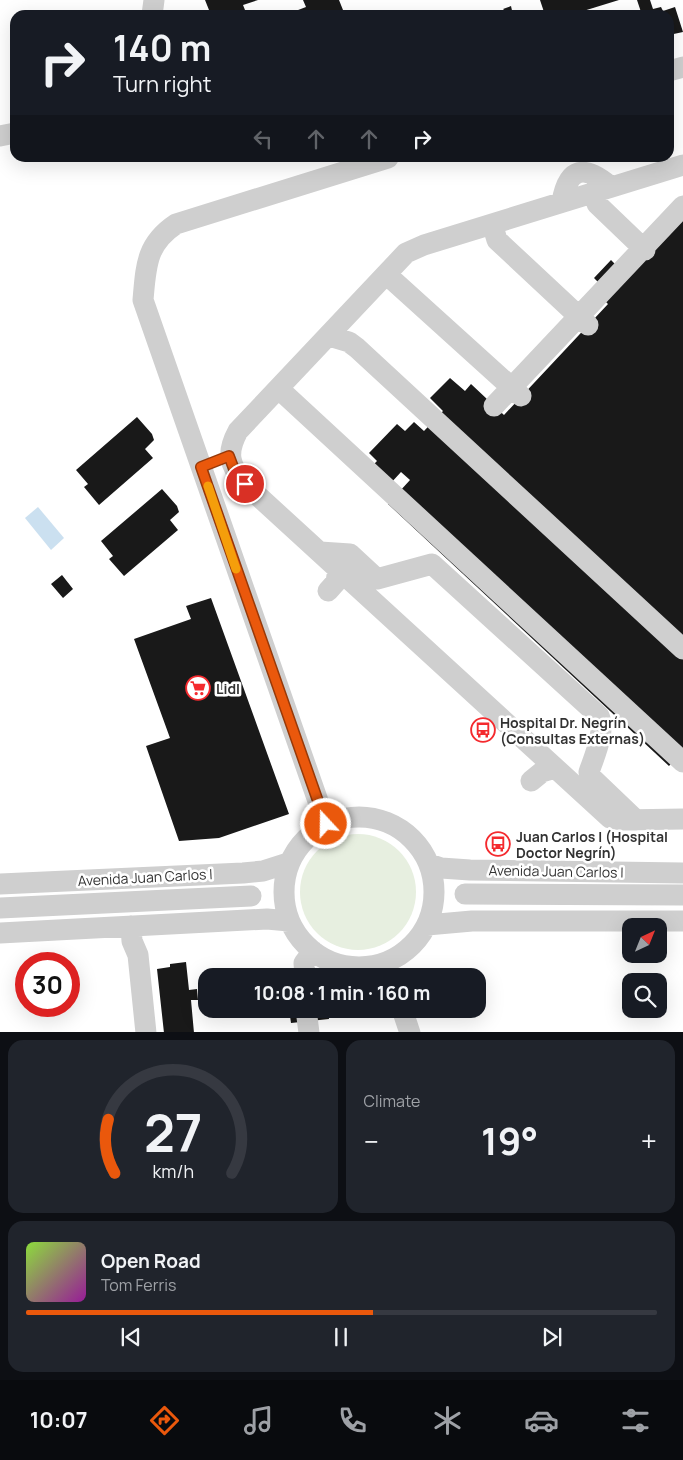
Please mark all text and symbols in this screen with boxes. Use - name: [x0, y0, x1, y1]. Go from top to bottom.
- text: 140 m: [113, 24, 211, 72]
- icon: right: [30, 30, 95, 95]
- text: Turn right: [113, 69, 211, 99]
- icon: left: [249, 125, 277, 153]
- icon: ahead: [302, 125, 330, 153]
- icon: ahead: [355, 125, 383, 153]
- icon: right: [408, 125, 436, 153]
- pin: [224, 463, 266, 505]
- icon: arrive: [231, 470, 259, 498]
- supermarket icon: Lidl: [185, 675, 211, 701]
- place label: Lidl: [216, 679, 240, 698]
- place label: Hospital Dr. Negrín (Consultas Externas): [500, 713, 645, 748]
- bus stop icon: Hospital Dr. Negrín (Consultas Externas): [470, 717, 496, 743]
- position arrow: [299, 797, 351, 849]
- place label: Juan Carlos I (Hospital Doctor Negrín): [516, 827, 668, 862]
- bus stop icon: Juan Carlos I (Hospital Doctor Negrín): [485, 831, 511, 857]
- street label: Avenida Juan Carlos I: [488, 860, 624, 882]
- street label: Avenida Juan Carlos I: [77, 864, 213, 890]
- north arrow: [622, 918, 668, 962]
- map controls: [622, 918, 667, 1018]
- speed limit sign: 30: [15, 952, 80, 1017]
- button: search: [622, 973, 667, 1018]
- text: 10:08 · 1 min · 160 m: [254, 980, 430, 1006]
- text: Climate: [364, 1090, 420, 1112]
- text: 27: [143, 1097, 202, 1168]
- text: 19°: [481, 1114, 538, 1166]
- text: −: [364, 1122, 379, 1160]
- text: +: [641, 1122, 657, 1160]
- text: km/h: [152, 1159, 194, 1183]
- text: Open Road: [101, 1248, 201, 1274]
- text: Tom Ferris: [101, 1274, 176, 1296]
- icon: previous: [117, 1323, 145, 1351]
- icon: pause: [327, 1323, 355, 1351]
- icon: next: [538, 1323, 566, 1351]
- icon: directions: [147, 1403, 182, 1438]
- icon: music: [241, 1403, 276, 1438]
- icon: phone: [335, 1403, 370, 1438]
- icon: climate: [430, 1403, 465, 1438]
- icon: car: [524, 1403, 559, 1438]
- icon: filters: [618, 1403, 653, 1438]
- text: 10:07: [30, 1405, 88, 1435]

